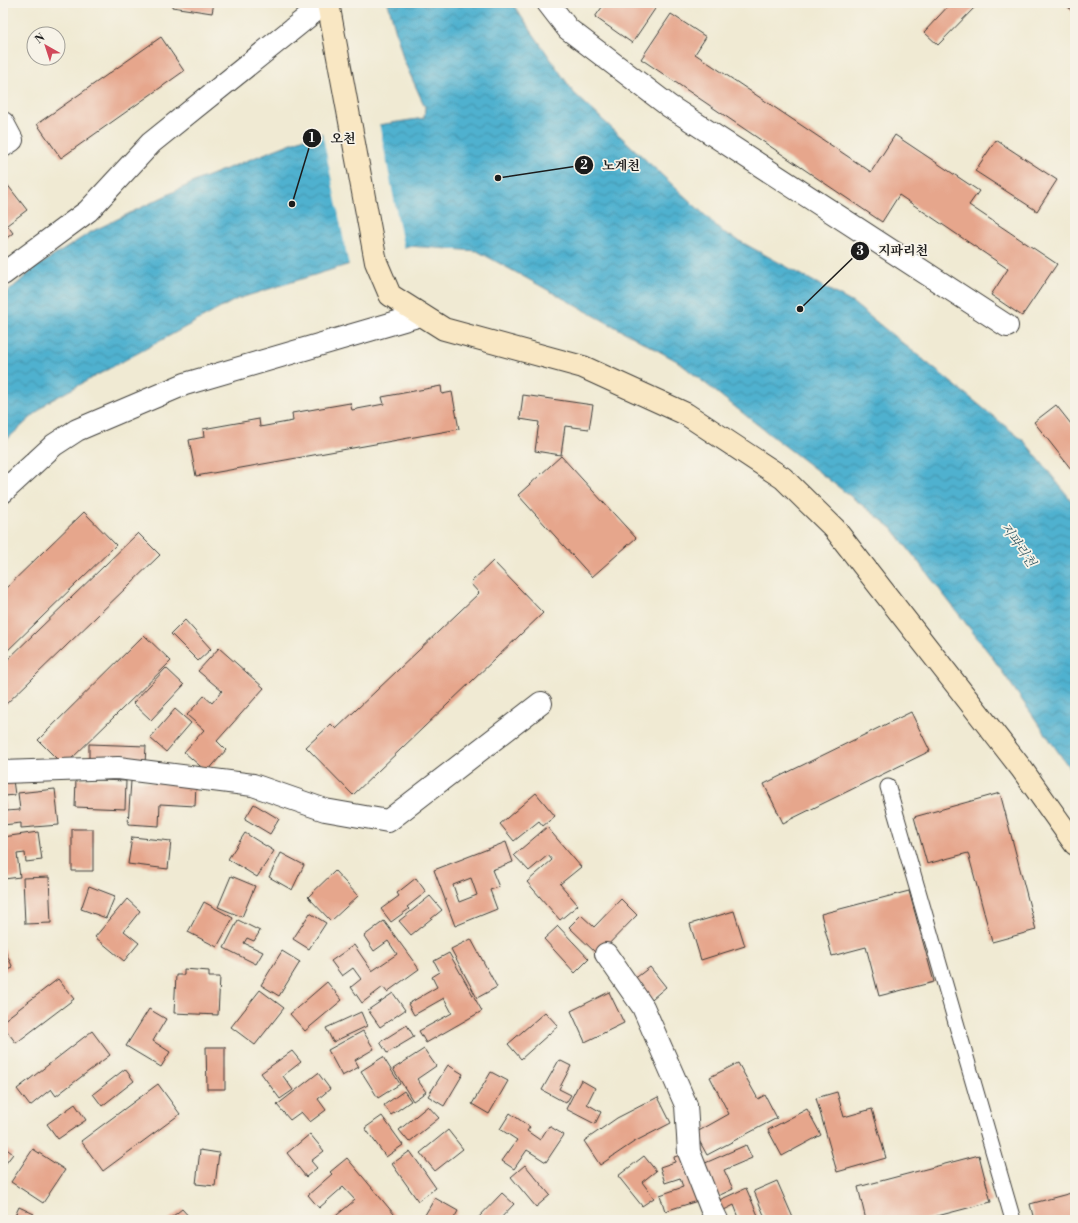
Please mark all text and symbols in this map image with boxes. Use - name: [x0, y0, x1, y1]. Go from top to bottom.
- north arrow: [26, 26, 66, 66]
- text: N: [33, 31, 48, 47]
- callout: 오천: [302, 126, 363, 151]
- text: 1: [309, 131, 315, 146]
- text: 오천: [330, 131, 356, 147]
- callout: 노계천: [574, 153, 648, 178]
- text: 2: [580, 158, 588, 173]
- text: 노계천: [602, 158, 640, 174]
- callout: 지파리천: [850, 238, 936, 263]
- text: 지파리천: [878, 243, 928, 259]
- text: 3: [856, 244, 864, 259]
- water label: 지파리천: [997, 520, 1040, 571]

